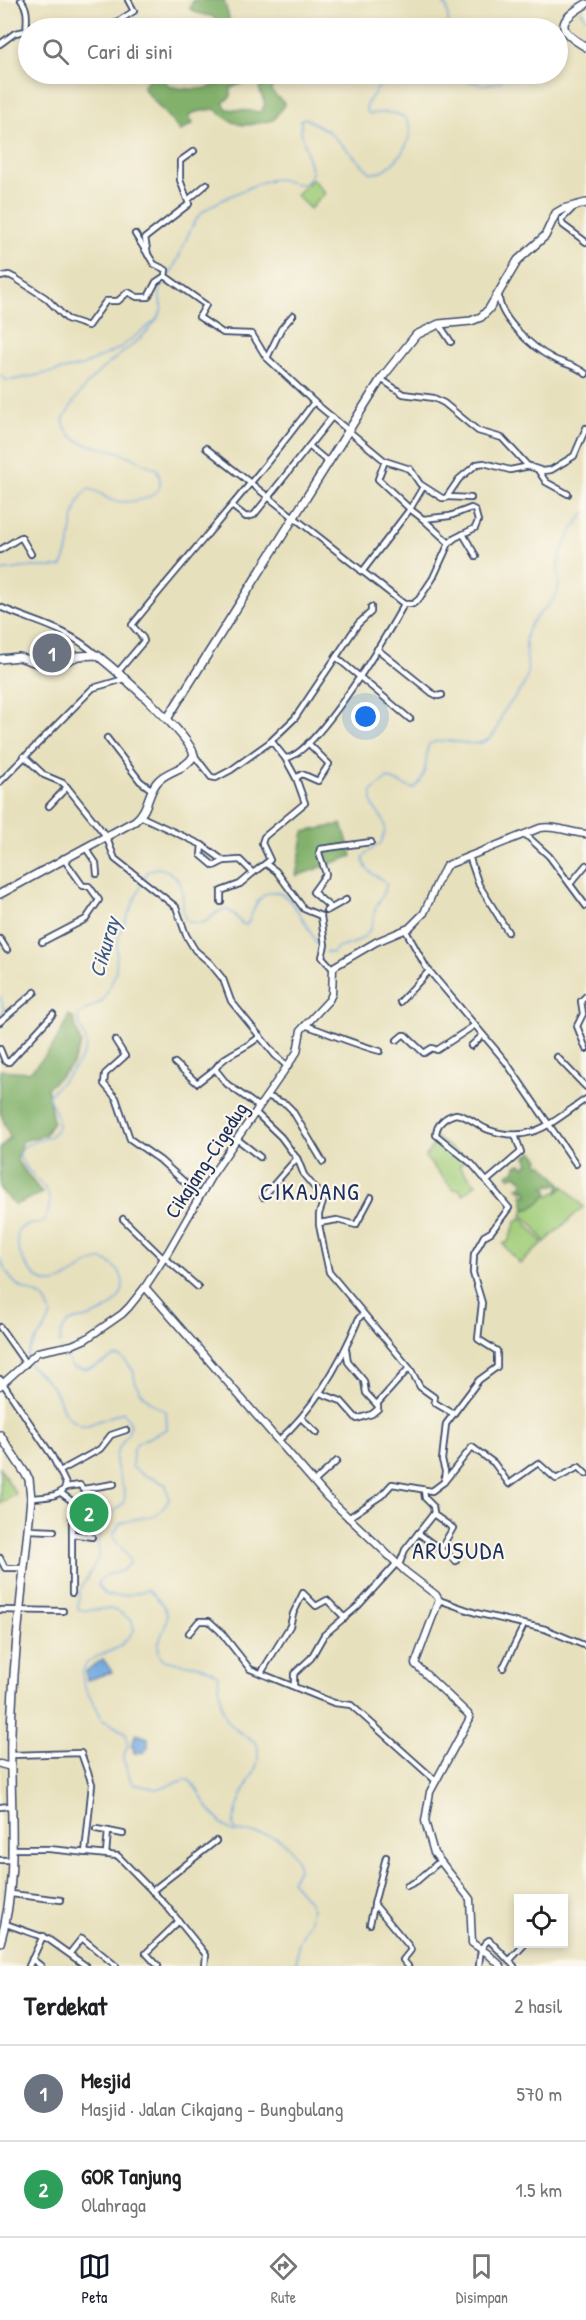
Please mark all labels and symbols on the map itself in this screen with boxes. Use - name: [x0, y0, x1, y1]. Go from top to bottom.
- pin: 1: [32, 630, 72, 676]
- your location: [351, 702, 380, 731]
- water label: Cikuray: [81, 911, 128, 981]
- street label: Cikajang-Cigedug: [157, 1096, 255, 1224]
- district label: CIKAJANG: [260, 1175, 360, 1207]
- pin: 2: [70, 1490, 109, 1536]
- district label: ARUSUDA: [412, 1534, 506, 1566]

